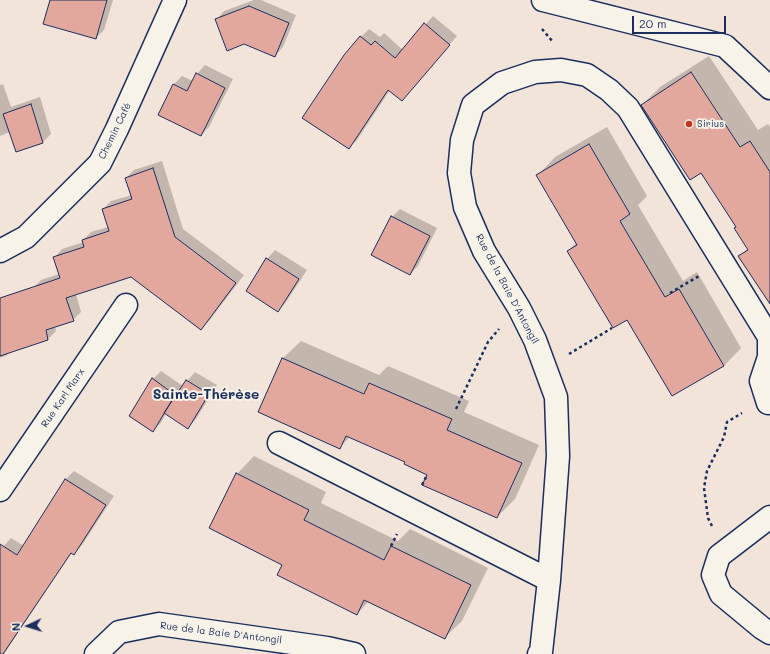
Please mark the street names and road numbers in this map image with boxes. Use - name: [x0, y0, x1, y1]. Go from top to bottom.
- street label: Chemin Café: [96, 101, 134, 161]
- street label: Rue de la Baie D'Antongil: [473, 232, 541, 346]
- street label: Rue Karl Marx: [39, 366, 87, 430]
- street label: Rue de la Baie D'Antongil: [159, 620, 283, 646]

